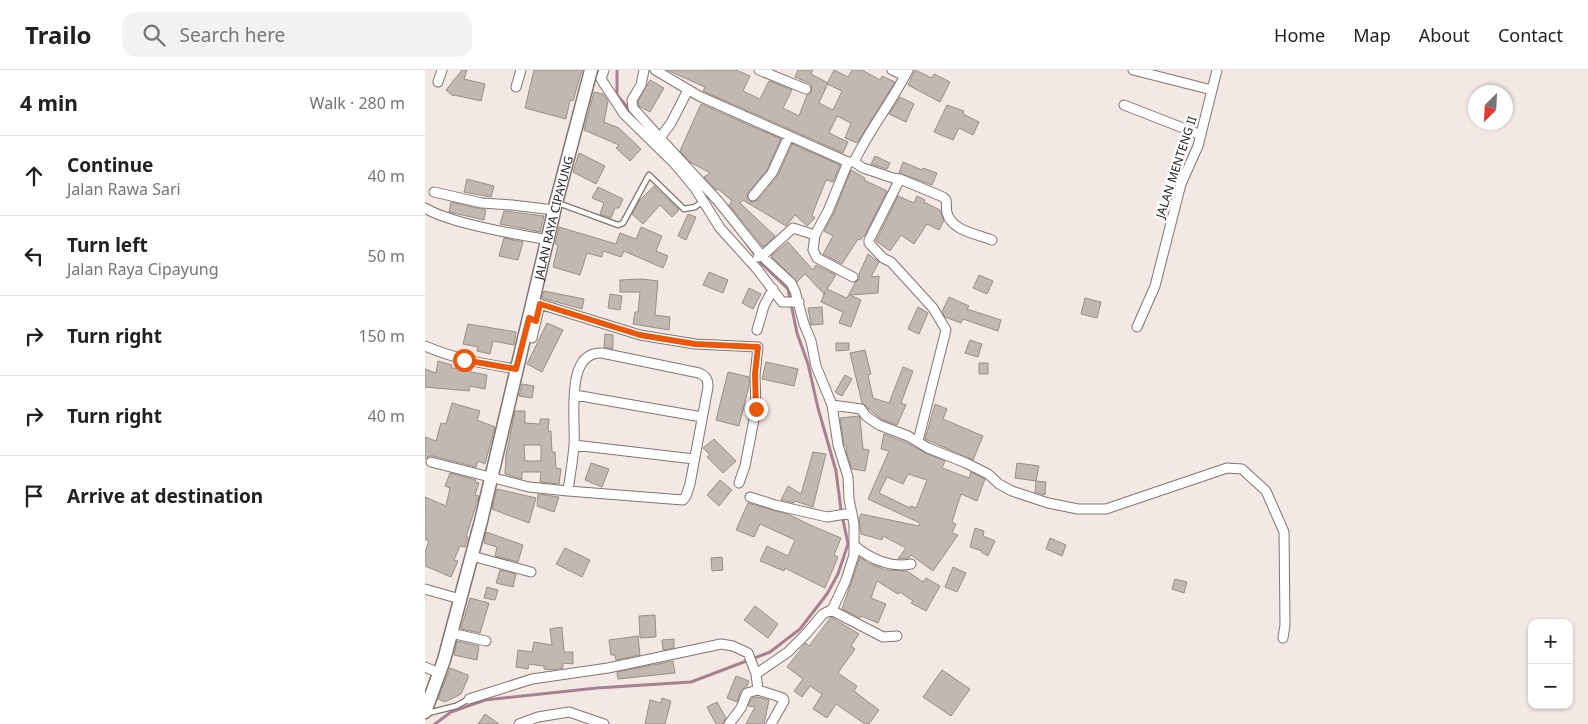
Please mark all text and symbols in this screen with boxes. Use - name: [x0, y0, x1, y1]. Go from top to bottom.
- search box: [122, 12, 472, 57]
- text: Trailo: [25, 18, 92, 51]
- icon: search: [140, 21, 168, 49]
- text: Search here: [180, 22, 285, 48]
- text: Home: [1274, 23, 1325, 47]
- text: Map: [1353, 23, 1391, 47]
- text: About: [1419, 23, 1470, 47]
- text: Contact: [1498, 23, 1563, 47]
- north arrow: [1468, 85, 1513, 130]
- text: 4 min: [20, 89, 78, 117]
- text: Walk · 280 m: [310, 92, 405, 114]
- street label: JALAN MENTENG II: [1151, 114, 1201, 221]
- text: Continue: [67, 152, 153, 178]
- street label: JALAN RAYA CIPAYUNG: [529, 154, 577, 282]
- icon: ahead: [20, 162, 48, 190]
- text: 40 m: [368, 165, 405, 187]
- text: Jalan Rawa Sari: [67, 178, 181, 200]
- text: Turn left: [67, 232, 148, 258]
- icon: left: [20, 242, 48, 270]
- text: 50 m: [368, 245, 405, 267]
- text: Jalan Raya Cipayung: [67, 258, 219, 280]
- icon: right: [20, 322, 48, 350]
- text: Turn right: [67, 323, 162, 349]
- text: 150 m: [358, 325, 405, 347]
- route start: [453, 349, 476, 372]
- route end: [745, 398, 768, 421]
- icon: right: [20, 402, 48, 430]
- text: Turn right: [67, 403, 162, 429]
- text: 40 m: [368, 405, 405, 427]
- icon: arrive: [20, 482, 48, 510]
- text: Arrive at destination: [67, 483, 263, 509]
- map controls: [1528, 619, 1573, 709]
- button: +: [1528, 619, 1573, 664]
- button: −: [1528, 664, 1573, 709]

